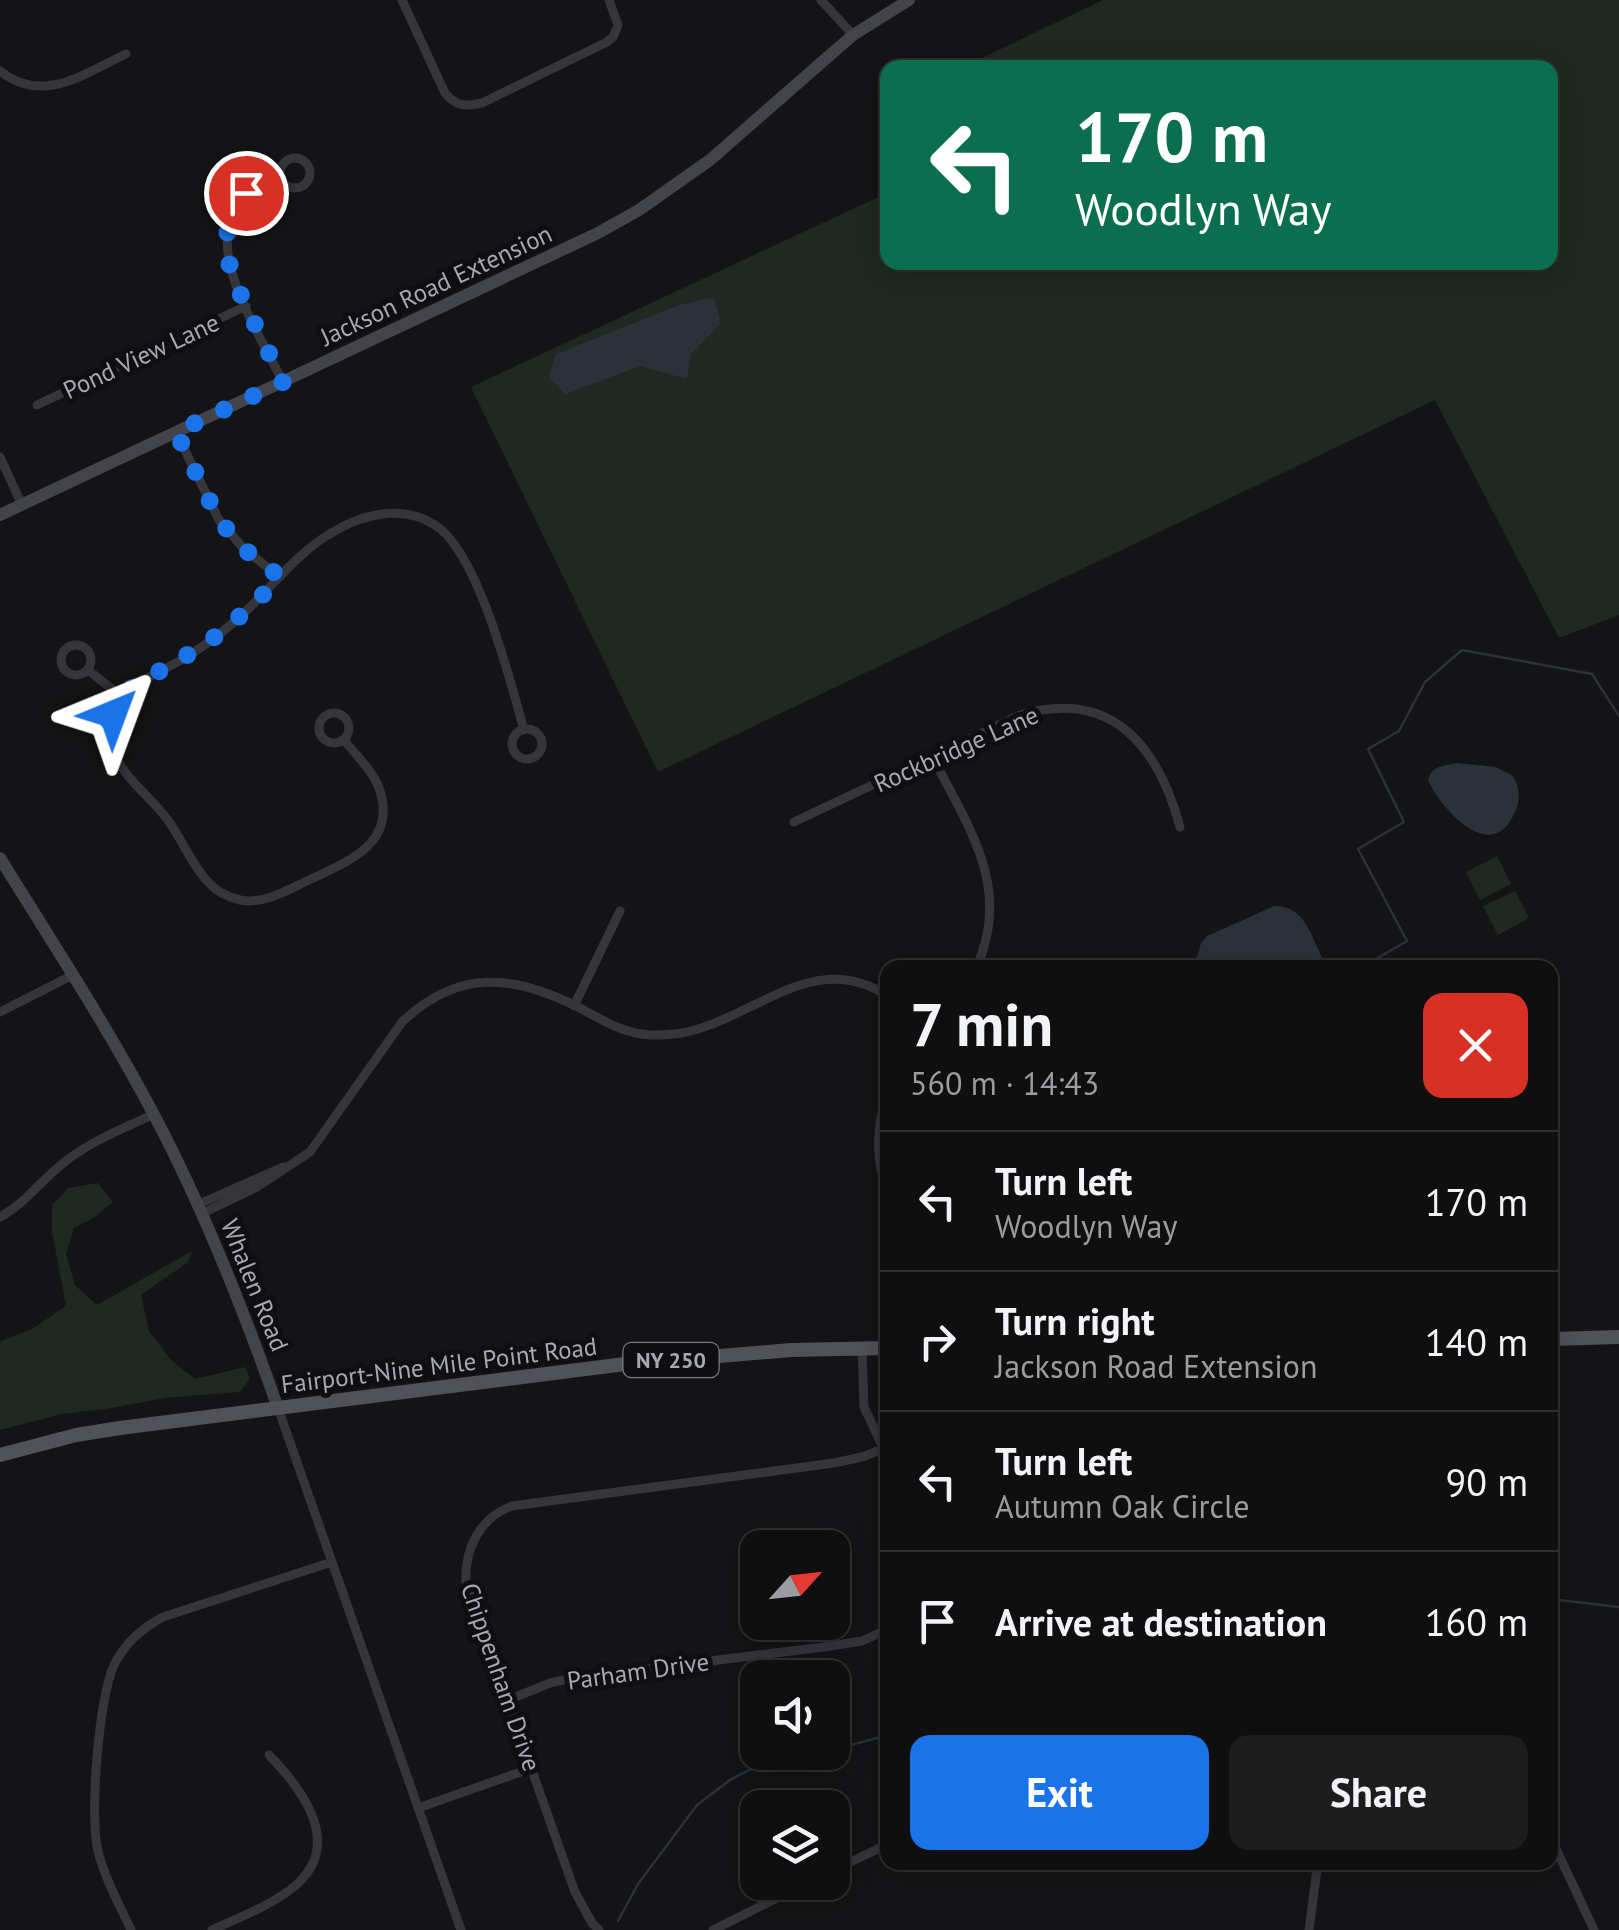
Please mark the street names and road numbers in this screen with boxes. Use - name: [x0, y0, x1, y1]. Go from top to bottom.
- street label: Jackson Road Extension: [314, 217, 557, 353]
- street label: Pond View Lane: [58, 306, 224, 406]
- street label: Rockbridge Lane: [869, 698, 1043, 800]
- street label: Whalen Road: [214, 1214, 296, 1356]
- street label: Fairport-Nine Mile Point Road: [279, 1330, 599, 1400]
- road number: NY 250: [624, 1343, 718, 1377]
- street label: Chippenham Drive: [454, 1579, 548, 1775]
- street label: Parham Drive: [565, 1645, 711, 1697]

